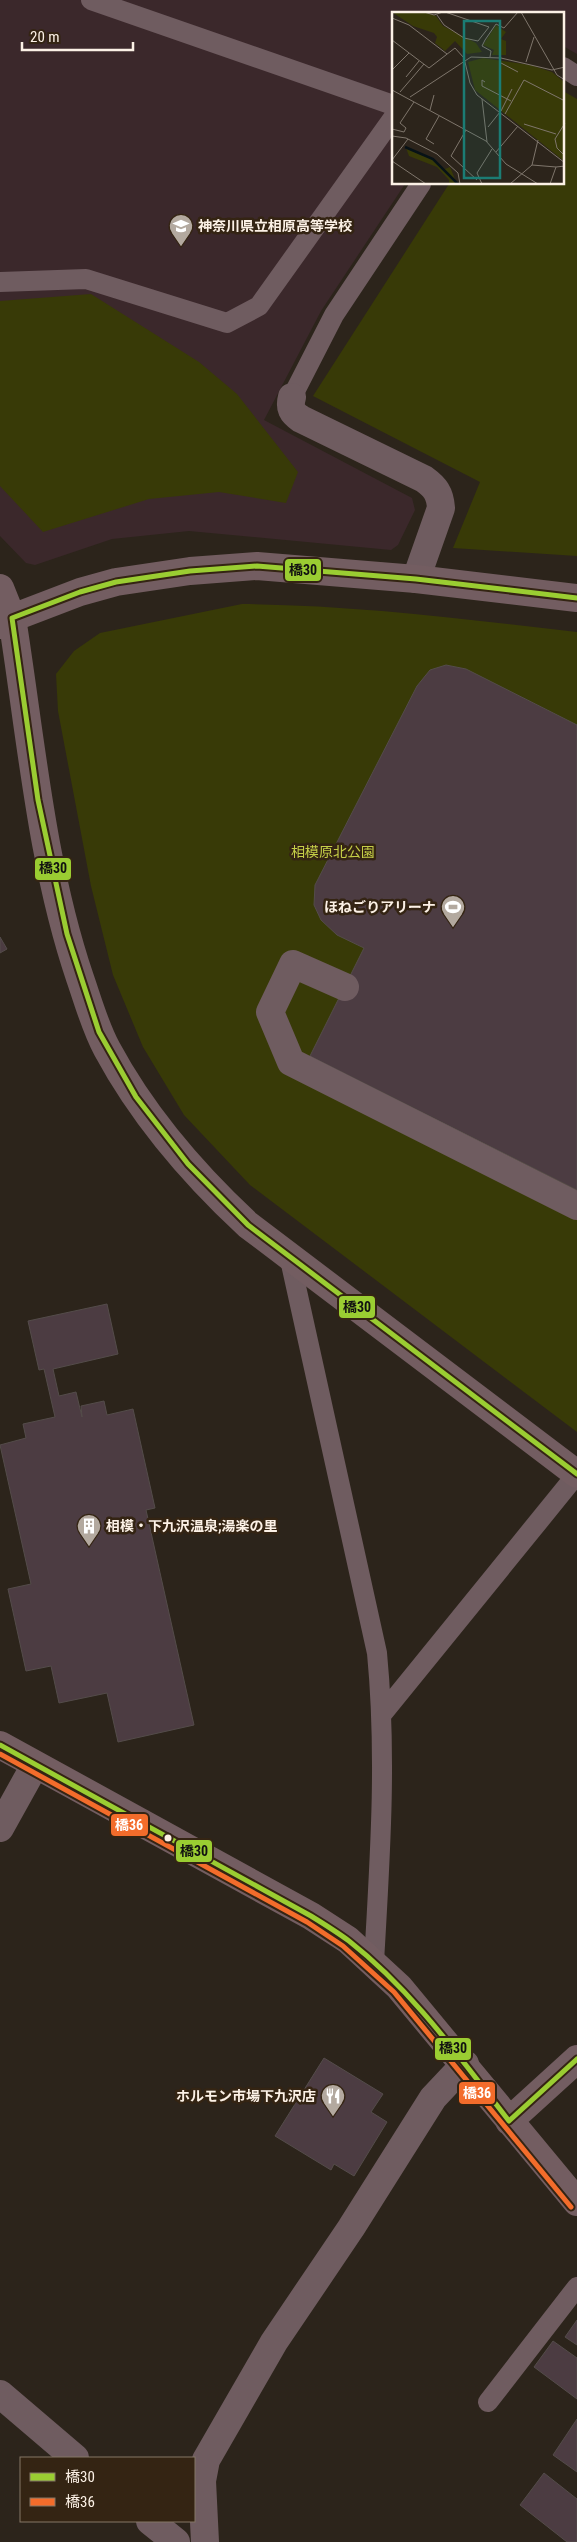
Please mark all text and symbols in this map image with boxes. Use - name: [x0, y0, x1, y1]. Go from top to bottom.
- inset map: [392, 12, 564, 185]
- scale bar: [22, 20, 134, 52]
- text: 20 m: [30, 28, 60, 46]
- school or university icon: 神奈川県立相原高等学校: [168, 213, 194, 247]
- place label: 神奈川県立相原高等学校: [198, 218, 352, 234]
- line badge: 橋30: [284, 558, 322, 582]
- text: 橋30: [289, 562, 317, 578]
- park label: 相模原北公園: [291, 844, 375, 860]
- line badge: 橋30: [34, 857, 72, 881]
- text: 橋30: [39, 860, 67, 876]
- sports icon: ほねごりアリーナ: [440, 894, 466, 928]
- place label: ほねごりアリーナ: [324, 899, 436, 915]
- line badge: 橋30: [338, 1295, 376, 1319]
- text: 橋30: [343, 1299, 371, 1315]
- building icon: 相模・下九沢温泉;湯楽の里: [76, 1513, 102, 1547]
- place label: 相模・下九沢温泉;湯楽の里: [106, 1518, 278, 1534]
- line badge: 橋36: [110, 1813, 149, 1837]
- text: 橋36: [115, 1817, 143, 1833]
- unlabelled marker: [163, 1833, 173, 1843]
- line badge: 橋30: [175, 1839, 213, 1863]
- text: 橋30: [180, 1843, 208, 1859]
- line badge: 橋30: [434, 2037, 472, 2061]
- text: 橋30: [439, 2040, 467, 2056]
- line badge: 橋36: [458, 2081, 496, 2105]
- restaurant icon: ホルモン市場下九沢店: [320, 2083, 346, 2117]
- text: 橋36: [463, 2085, 491, 2101]
- place label: ホルモン市場下九沢店: [176, 2088, 316, 2104]
- legend: [20, 2457, 195, 2522]
- text: 橋30: [65, 2468, 95, 2486]
- text: 橋36: [65, 2493, 95, 2511]

